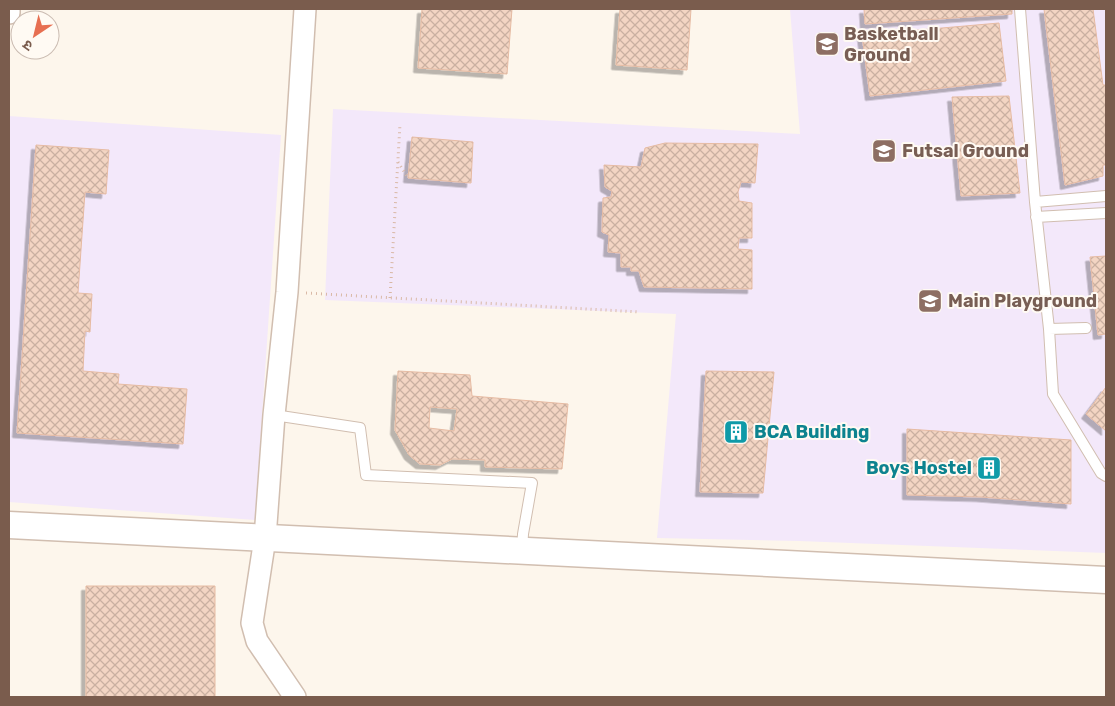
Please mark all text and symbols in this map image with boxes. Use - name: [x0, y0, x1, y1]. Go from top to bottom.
- north arrow: [10, 10, 60, 60]
- place label: Basketball Ground: [844, 23, 939, 66]
- school or university icon: Basketball Ground: [814, 31, 840, 57]
- text: उ: [19, 35, 36, 55]
- school or university icon: Futsal Ground: [871, 138, 897, 164]
- place label: Futsal Ground: [902, 140, 1029, 162]
- school or university icon: Main Playground: [917, 288, 943, 314]
- place label: Main Playground: [948, 290, 1097, 312]
- building icon: BCA Building: [723, 419, 749, 445]
- place label: BCA Building: [754, 421, 869, 443]
- building icon: Boys Hostel: [976, 455, 1002, 481]
- place label: Boys Hostel: [866, 457, 972, 479]

